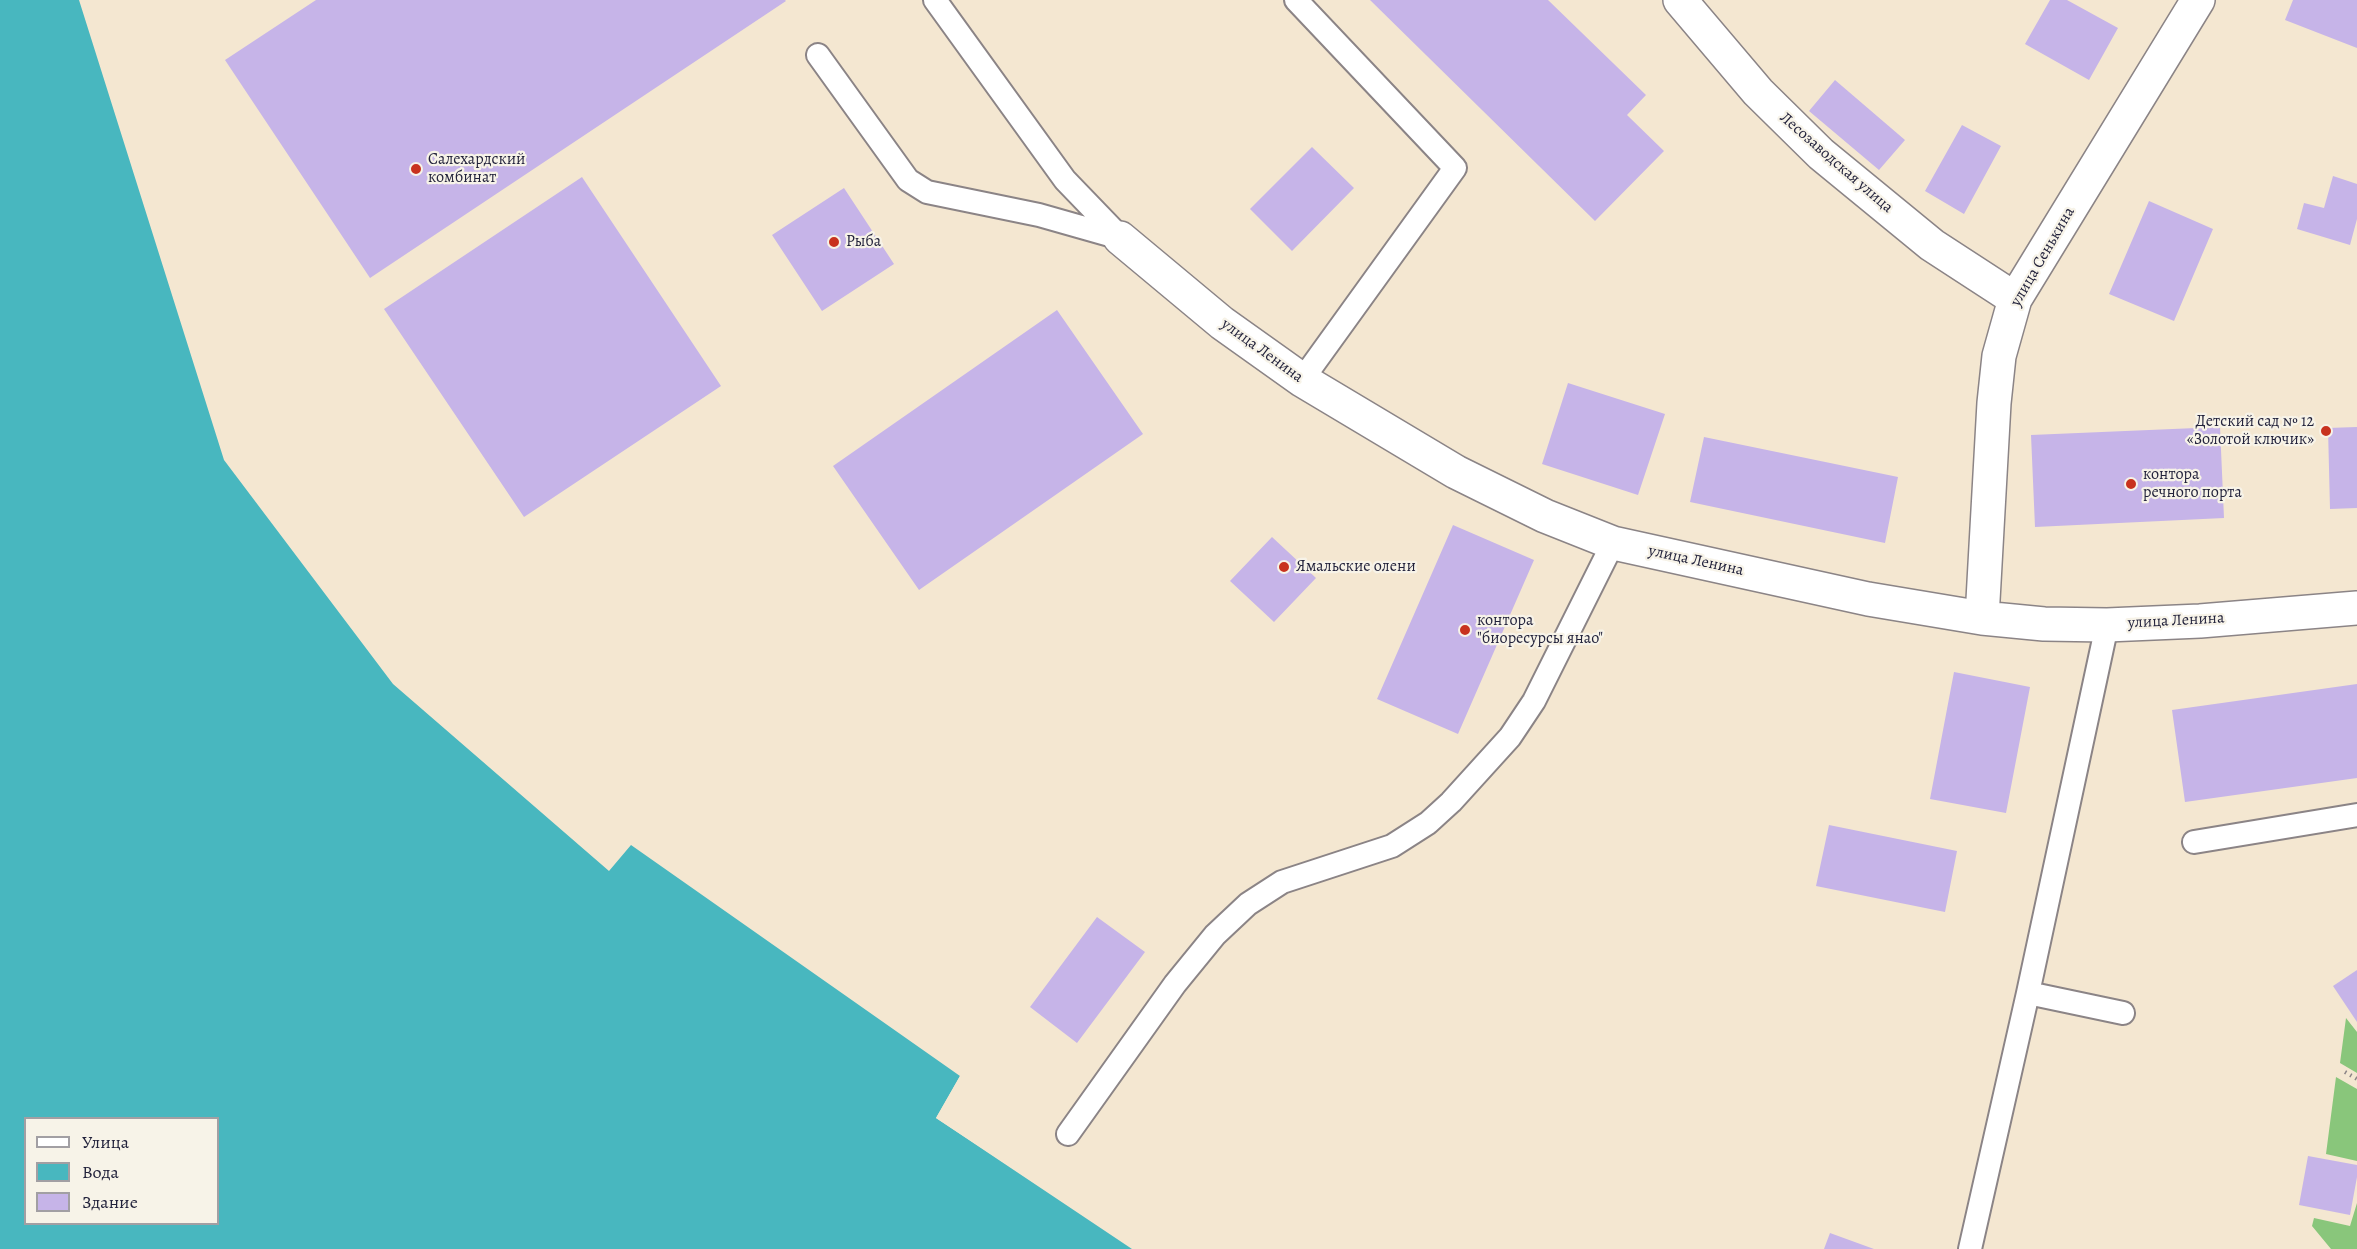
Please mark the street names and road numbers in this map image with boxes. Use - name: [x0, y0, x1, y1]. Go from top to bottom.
- street label: Лесозаводская улица: [1775, 109, 1897, 217]
- street label: улица Сенькина: [2007, 204, 2079, 310]
- street label: улица Ленина: [1217, 315, 1307, 387]
- street label: улица Ленина: [1647, 542, 1745, 580]
- street label: улица Ленина: [2127, 609, 2225, 633]

